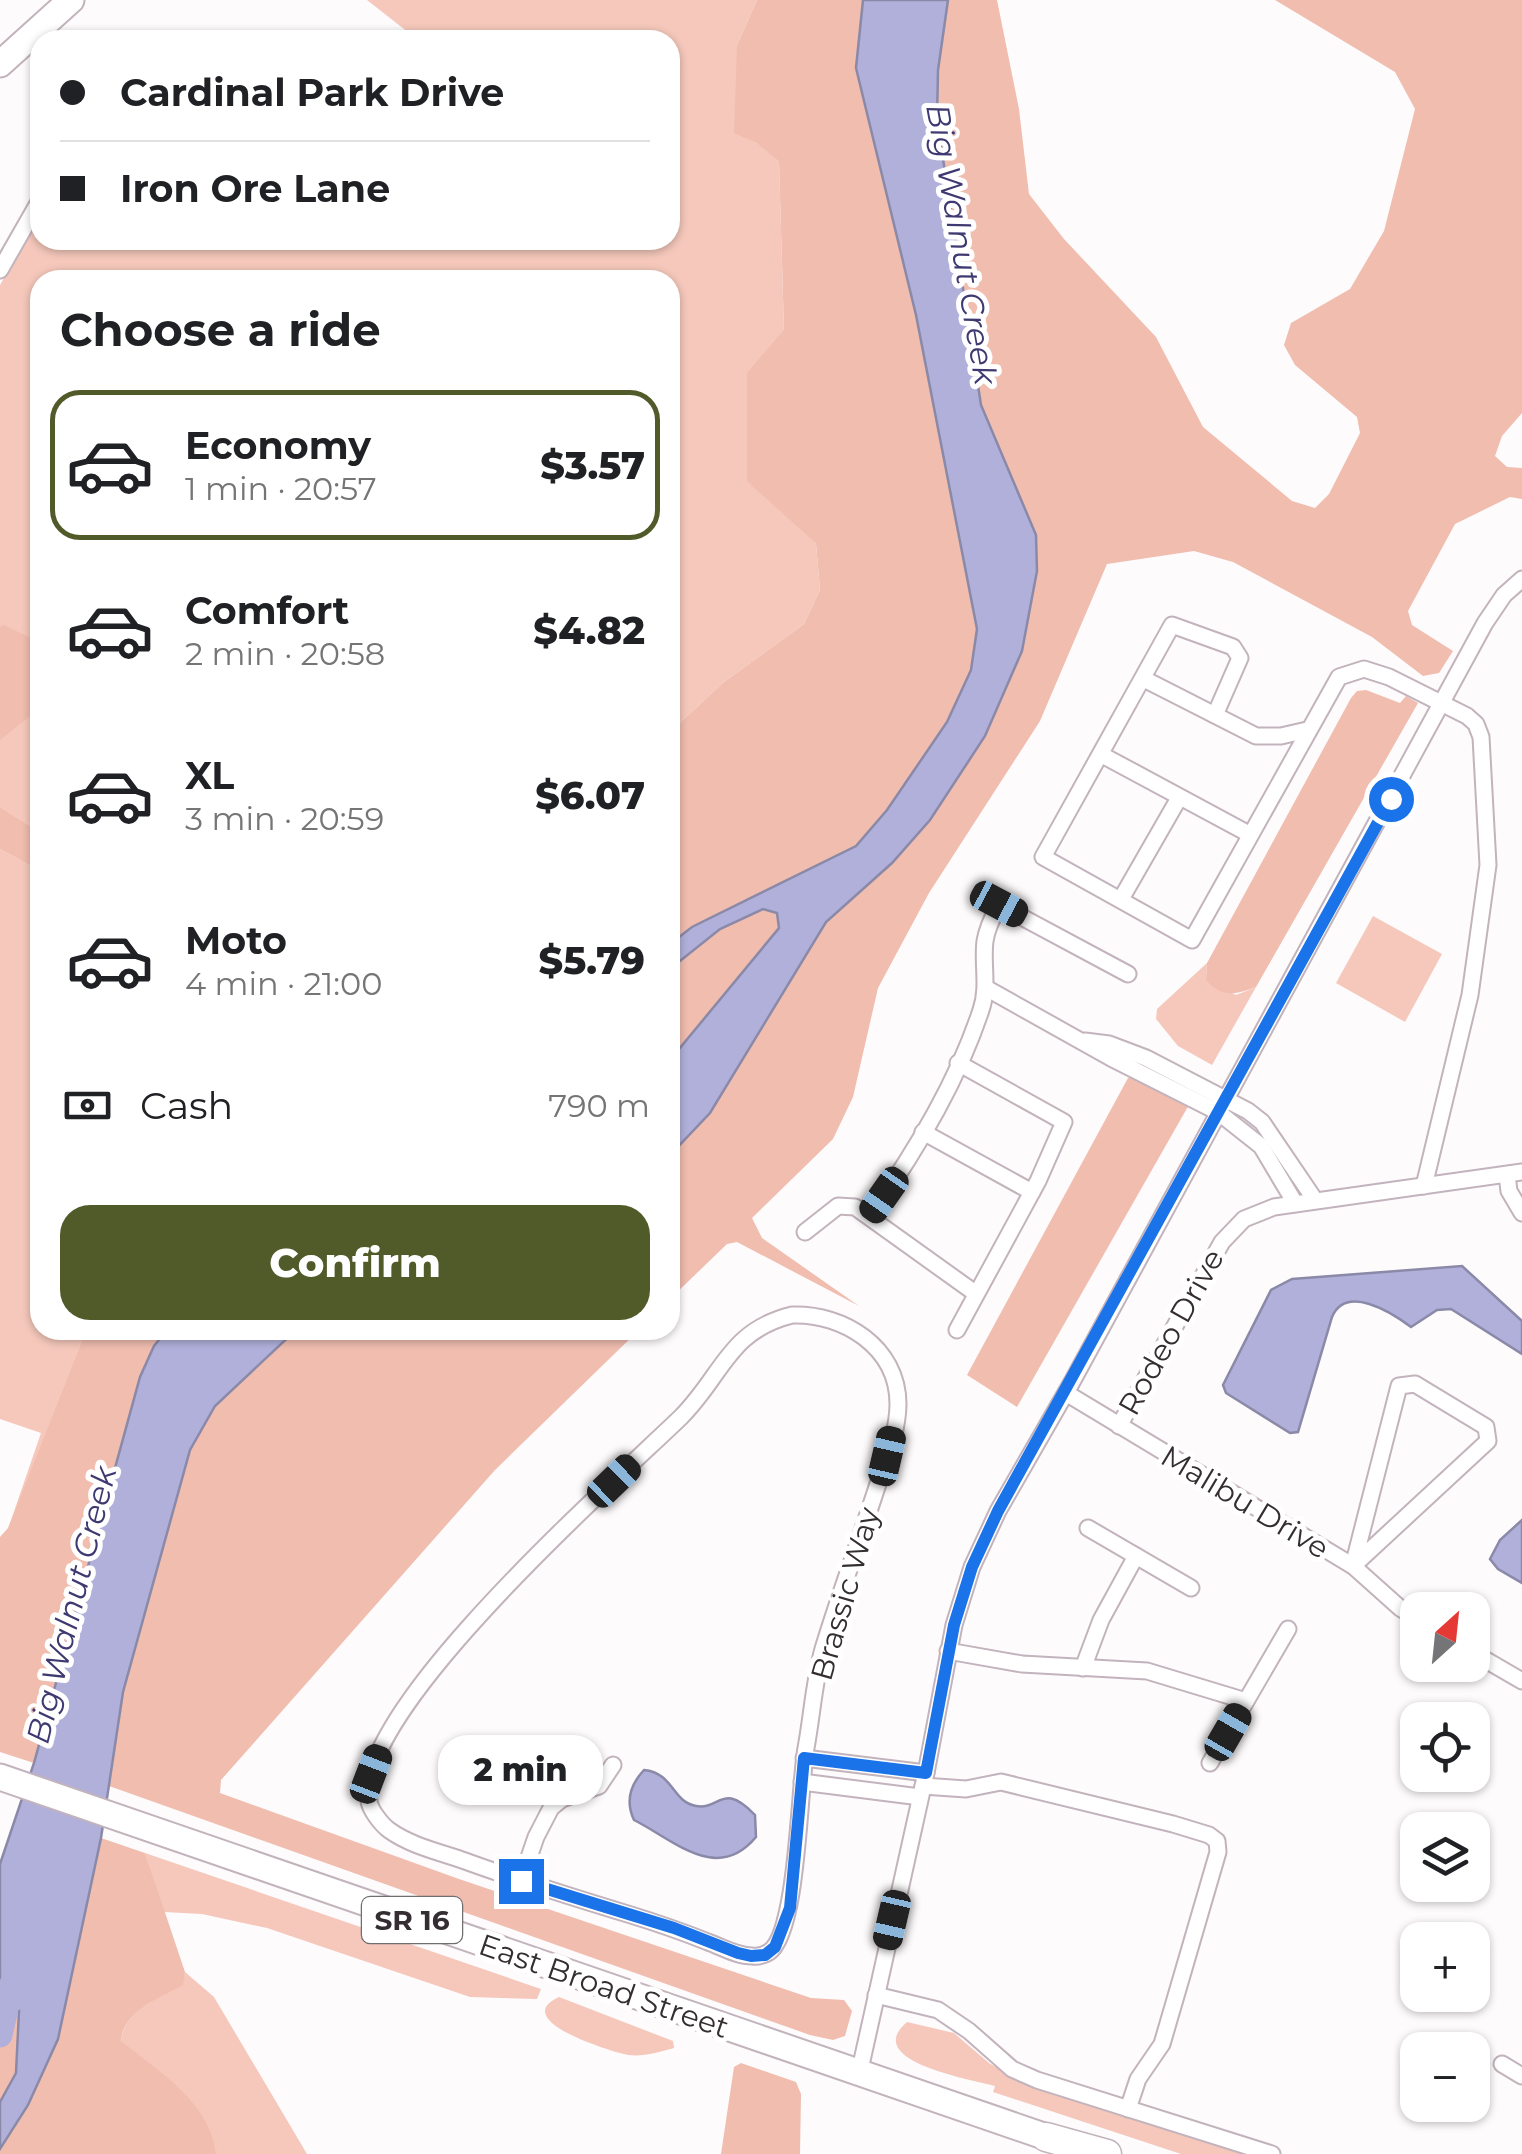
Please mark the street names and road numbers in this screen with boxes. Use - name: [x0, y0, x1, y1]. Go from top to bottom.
- street label: Rodeo Drive: [1110, 1242, 1232, 1422]
- street label: Malibu Drive: [1154, 1437, 1336, 1567]
- street label: Brassic Way: [803, 1503, 888, 1685]
- road number: SR 16: [362, 1897, 462, 1943]
- street label: East Broad Street: [474, 1926, 734, 2046]

